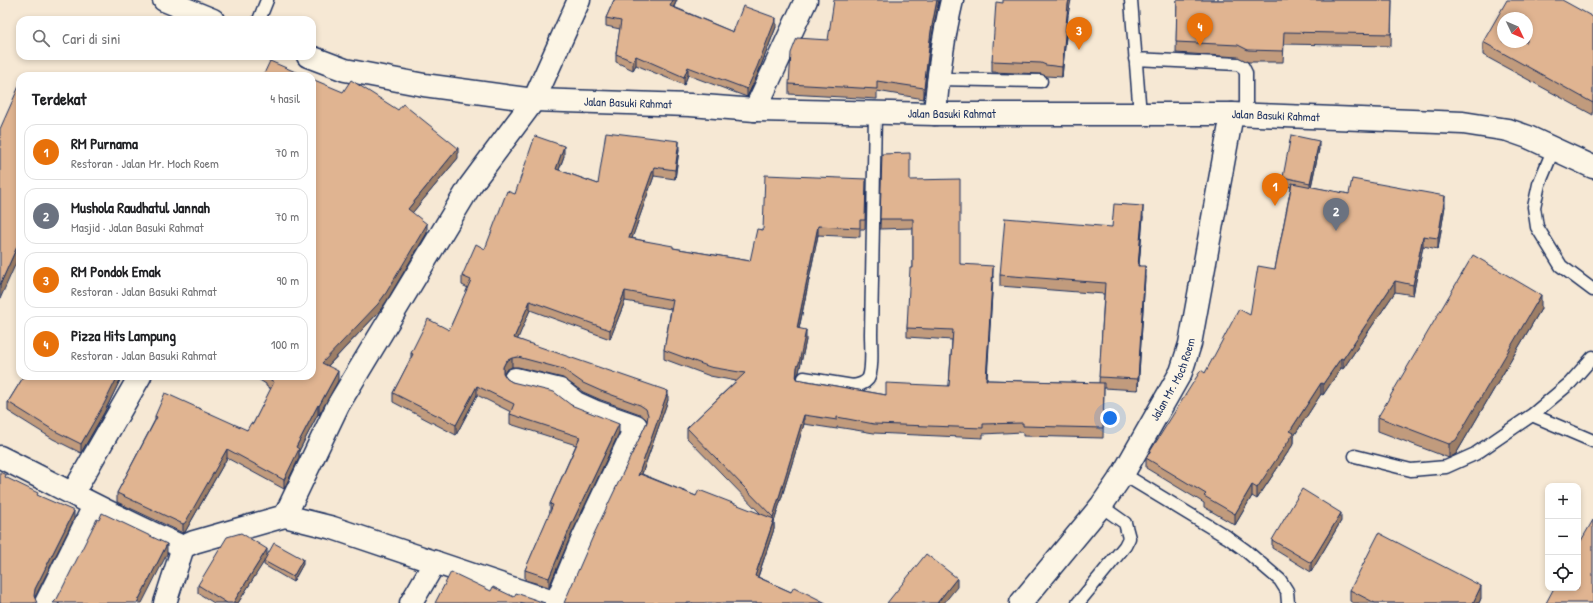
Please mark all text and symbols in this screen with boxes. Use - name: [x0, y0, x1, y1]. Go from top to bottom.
- north arrow: [1497, 12, 1533, 48]
- pin: 4: [1187, 13, 1213, 46]
- search box: [16, 16, 316, 60]
- pin: 3: [1066, 17, 1092, 50]
- icon: search: [30, 27, 52, 49]
- text: Cari di sini: [62, 28, 121, 49]
- text: Terdekat: [32, 87, 86, 110]
- text: 4 hasil: [270, 89, 300, 107]
- street label: Jalan Basuki Rahmat: [584, 93, 673, 112]
- street label: Jalan Basuki Rahmat: [907, 104, 997, 122]
- street label: Jalan Basuki Rahmat: [1231, 105, 1321, 125]
- text: RM Purnama: [71, 133, 138, 154]
- text: 1: [44, 143, 48, 161]
- text: 70 m: [275, 143, 299, 161]
- text: Restoran · Jalan Mr. Moch Roem: [71, 154, 219, 172]
- pin: 1: [1262, 173, 1288, 206]
- text: Mushola Raudhatul Jannah: [71, 197, 210, 218]
- pin: 2: [1323, 198, 1349, 231]
- text: 2: [43, 207, 49, 225]
- text: 70 m: [275, 207, 299, 225]
- text: Masjid · Jalan Basuki Rahmat: [71, 218, 204, 236]
- text: RM Pondok Emak: [71, 261, 161, 282]
- text: 3: [43, 271, 49, 289]
- text: 90 m: [277, 271, 299, 289]
- text: Restoran · Jalan Basuki Rahmat: [71, 282, 217, 300]
- text: Pizza Hits Lampung: [71, 325, 176, 346]
- text: 4: [44, 335, 48, 353]
- text: 100 m: [271, 335, 299, 353]
- street label: Jalan Mr. Moch Roem: [1146, 337, 1199, 424]
- text: Restoran · Jalan Basuki Rahmat: [71, 346, 217, 364]
- your location: [1100, 408, 1120, 428]
- map controls: [1545, 483, 1581, 591]
- button: +: [1545, 483, 1581, 519]
- button: −: [1545, 519, 1581, 555]
- button: locate: [1545, 555, 1581, 591]

